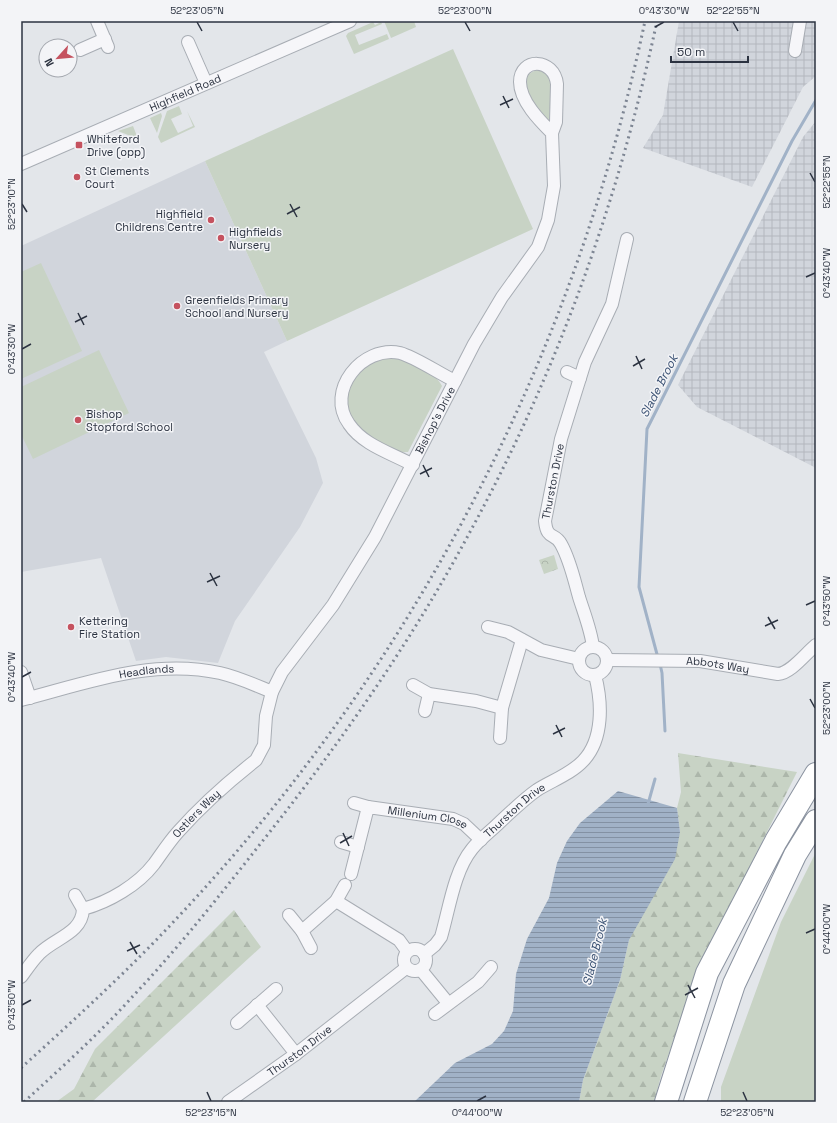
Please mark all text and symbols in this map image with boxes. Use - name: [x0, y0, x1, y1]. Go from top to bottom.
- text: 52°23'05"N: [170, 4, 224, 17]
- text: 52°23'00"N: [438, 4, 492, 17]
- text: 0°43'30"W: [639, 4, 689, 17]
- text: 52°22'55"N: [706, 4, 760, 17]
- north arrow: [38, 38, 78, 78]
- scale bar: [671, 38, 748, 64]
- text: 50 m: [677, 44, 705, 60]
- text: N: [41, 56, 57, 69]
- street label: Highfield Road: [147, 71, 223, 114]
- place label: Whiteford Drive (opp): [87, 132, 145, 159]
- marker: Whiteford Drive (opp): [74, 140, 84, 150]
- text: 52°22'55"N: [820, 155, 833, 209]
- place label: St Clements Court: [85, 164, 150, 191]
- marker: St Clements Court: [72, 172, 82, 182]
- text: 52°23'10"N: [5, 178, 18, 230]
- place label: Highfield Childrens Centre: [115, 207, 203, 234]
- marker: Highfield Childrens Centre: [206, 215, 216, 225]
- place label: Highfields Nursery: [229, 225, 282, 252]
- marker: Highfields Nursery: [216, 233, 226, 243]
- text: 0°43'40"W: [820, 248, 833, 298]
- place label: Greenfields Primary School and Nursery: [185, 293, 288, 320]
- marker: Greenfields Primary School and Nursery: [172, 301, 182, 311]
- text: 0°43'30"W: [5, 324, 18, 374]
- water label: Slade Brook: [636, 350, 682, 420]
- street label: Bishop's Drive: [412, 384, 458, 456]
- place label: Bishop Stopford School: [86, 407, 173, 434]
- marker: Bishop Stopford School: [73, 415, 83, 425]
- street label: Thurston Drive: [538, 442, 567, 521]
- text: 0°43'50"W: [820, 576, 833, 626]
- place label: Kettering Fire Station: [79, 614, 140, 641]
- marker: Kettering Fire Station: [66, 622, 76, 632]
- text: 0°43'40"W: [5, 652, 18, 702]
- street label: Abbots Way: [686, 654, 750, 676]
- street label: Headlands: [118, 661, 175, 682]
- text: 52°23'00"N: [820, 681, 833, 735]
- street label: Thurston Drive: [481, 780, 548, 840]
- street label: Ostlers Way: [169, 786, 223, 841]
- street label: Millenium Close: [387, 803, 472, 832]
- text: 0°44'00"W: [820, 903, 833, 954]
- water label: Slade Brook: [579, 915, 611, 987]
- text: 0°43'50"W: [5, 980, 18, 1030]
- street label: Thurston Drive: [264, 1022, 334, 1079]
- text: 52°23'15"N: [185, 1106, 237, 1119]
- text: 0°44'00"W: [452, 1106, 503, 1119]
- text: 52°23'05"N: [720, 1106, 774, 1119]

